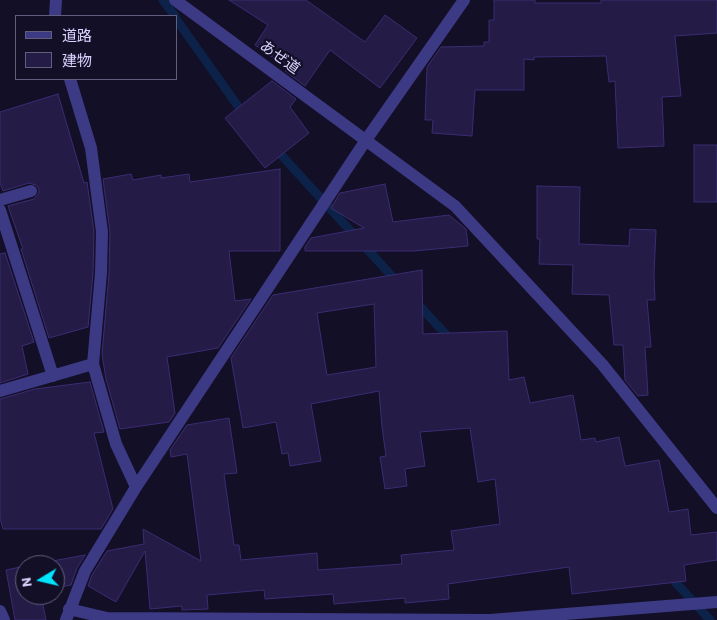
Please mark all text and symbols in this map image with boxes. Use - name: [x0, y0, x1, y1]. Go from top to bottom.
- legend: [15, 15, 178, 80]
- text: 道路: [62, 26, 92, 44]
- street label: あぜ道: [257, 36, 303, 78]
- text: 建物: [62, 51, 92, 69]
- north arrow: [15, 555, 65, 605]
- text: N: [17, 576, 35, 588]

